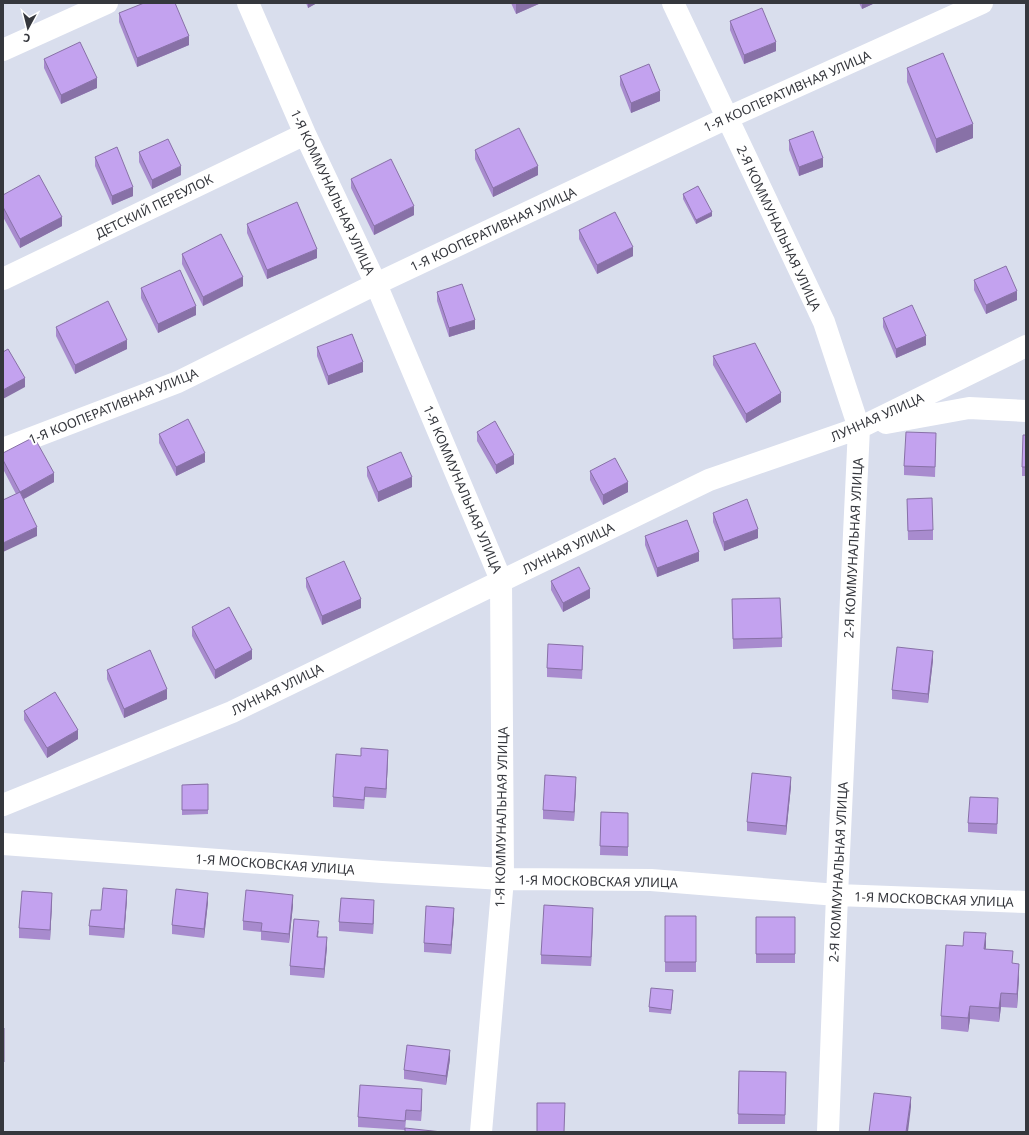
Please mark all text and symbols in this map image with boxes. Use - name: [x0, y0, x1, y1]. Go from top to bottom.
- north arrow: [8, 8, 48, 48]
- text: С: [22, 31, 31, 46]
- street label: 1-Я КООПЕРАТИВНАЯ УЛИЦА: [701, 46, 874, 136]
- street label: 1-Я КОММУНАЛЬНАЯ УЛИЦА: [287, 106, 380, 278]
- street label: 2-Я КОММУНАЛЬНАЯ УЛИЦА: [733, 142, 826, 314]
- street label: ДЕТСКИЙ ПЕРЕУЛОК: [92, 170, 216, 242]
- street label: 1-Я КООПЕРАТИВНАЯ УЛИЦА: [407, 182, 580, 275]
- street label: 1-Я КООПЕРАТИВНАЯ УЛИЦА: [26, 363, 201, 448]
- street label: ЛУННАЯ УЛИЦА: [828, 388, 927, 446]
- street label: 1-Я КОММУНАЛЬНАЯ УЛИЦА: [419, 402, 507, 576]
- street label: 2-Я КОММУНАЛЬНАЯ УЛИЦА: [839, 457, 867, 639]
- street label: ЛУННАЯ УЛИЦА: [519, 518, 618, 578]
- street label: ЛУННАЯ УЛИЦА: [228, 659, 327, 719]
- street label: 1-Я КОММУНАЛЬНАЯ УЛИЦА: [490, 726, 512, 908]
- street label: 2-Я КОММУНАЛЬНАЯ УЛИЦА: [824, 781, 852, 963]
- street label: 1-Я МОСКОВСКАЯ УЛИЦА: [195, 849, 356, 879]
- street label: 1-Я МОСКОВСКАЯ УЛИЦА: [518, 871, 679, 891]
- street label: 1-Я МОСКОВСКАЯ УЛИЦА: [854, 887, 1015, 911]

